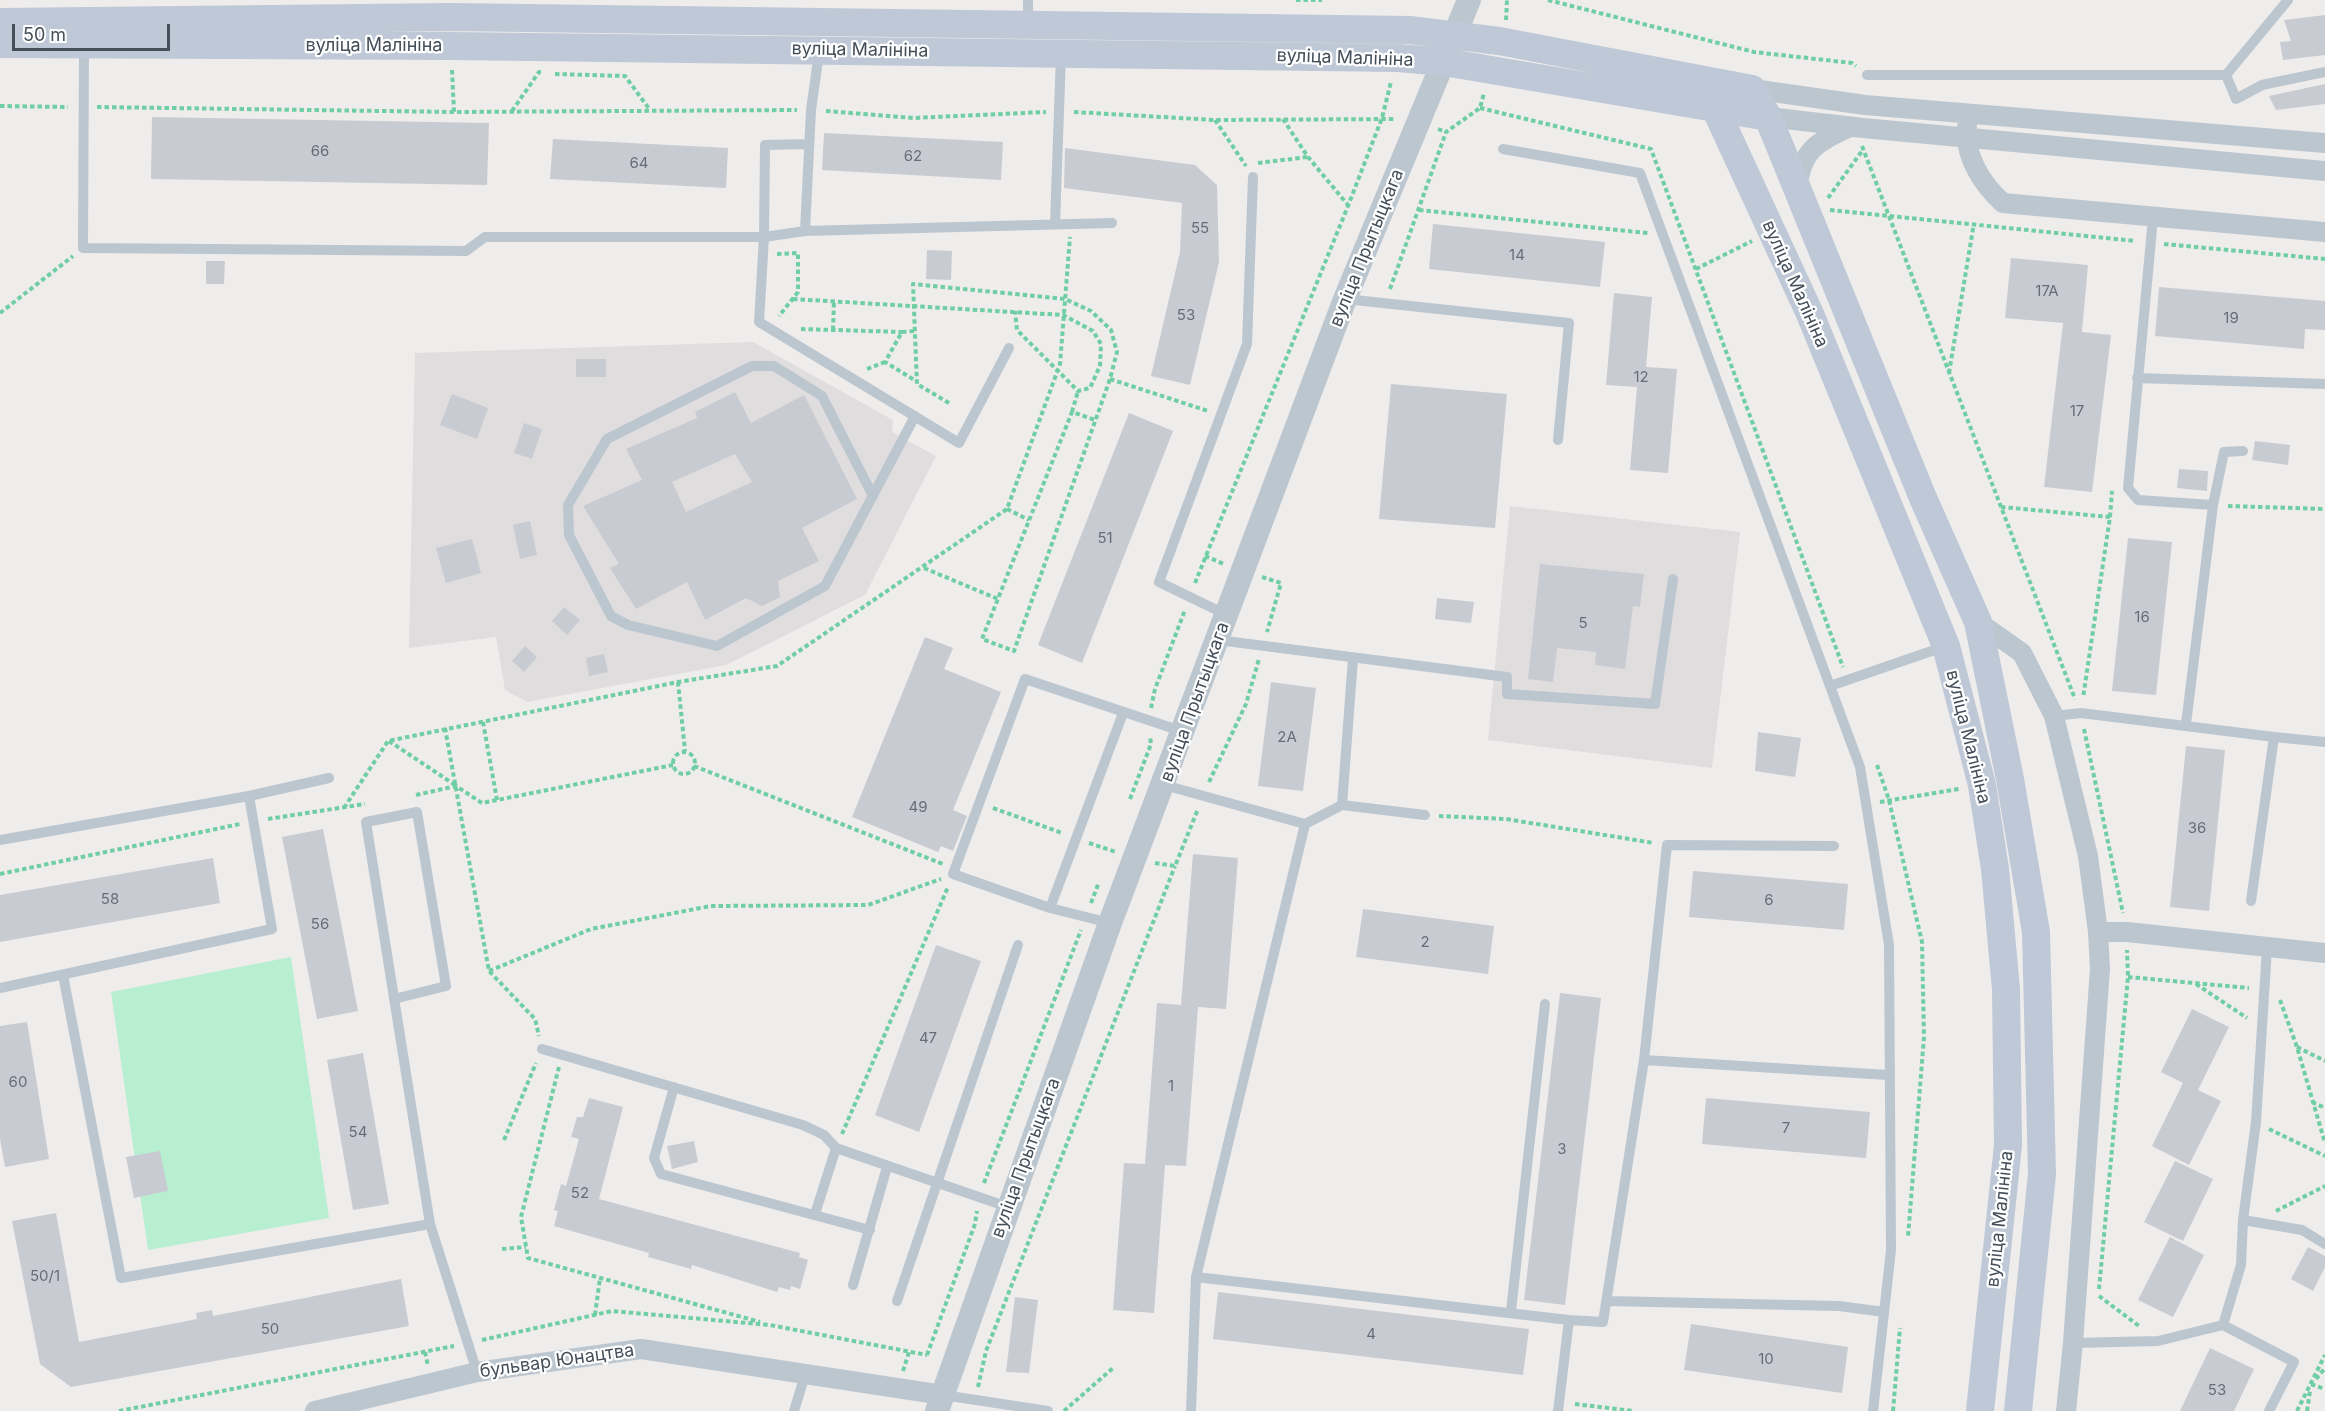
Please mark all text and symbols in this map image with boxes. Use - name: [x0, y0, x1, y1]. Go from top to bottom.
- scale bar: [15, 12, 172, 50]
- text: 50 m: [23, 24, 66, 45]
- street label: вуліца Малініна: [306, 35, 442, 57]
- street label: вуліца Малініна: [791, 38, 929, 62]
- street label: вуліца Малініна: [1276, 45, 1414, 71]
- house number: 66: [311, 142, 329, 160]
- house number: 62: [904, 147, 922, 165]
- house number: 64: [630, 154, 648, 172]
- street label: вуліца Прытыцкага: [1325, 166, 1409, 330]
- street label: вуліца Малініна: [1757, 217, 1833, 351]
- house number: 55: [1191, 219, 1209, 237]
- house number: 14: [1509, 246, 1525, 264]
- house number: 17А: [2035, 282, 2059, 300]
- house number: 53: [1177, 306, 1195, 324]
- house number: 19: [2223, 309, 2239, 327]
- house number: 12: [1633, 368, 1649, 386]
- house number: 17: [2070, 402, 2084, 420]
- house number: 51: [1097, 529, 1113, 547]
- house number: 16: [2134, 608, 2150, 626]
- house number: 5: [1578, 614, 1588, 632]
- street label: вуліца Прытыцкага: [1156, 619, 1234, 785]
- street label: вуліца Малініна: [1941, 668, 1995, 806]
- house number: 2А: [1277, 728, 1297, 746]
- house number: 49: [909, 798, 927, 816]
- house number: 36: [2188, 819, 2206, 837]
- house number: 58: [101, 890, 119, 908]
- house number: 6: [1764, 891, 1774, 909]
- house number: 56: [311, 915, 329, 933]
- house number: 2: [1420, 933, 1430, 951]
- house number: 47: [919, 1029, 937, 1047]
- house number: 60: [9, 1073, 27, 1091]
- street label: вуліца Прытыцкага: [987, 1075, 1065, 1241]
- house number: 1: [1168, 1077, 1174, 1095]
- house number: 7: [1782, 1119, 1790, 1137]
- house number: 54: [349, 1123, 367, 1141]
- house number: 3: [1557, 1140, 1567, 1158]
- street label: вуліца Малініна: [1982, 1150, 2018, 1288]
- house number: 52: [571, 1184, 589, 1202]
- house number: 50/1: [30, 1267, 60, 1285]
- house number: 50: [261, 1320, 279, 1338]
- house number: 4: [1366, 1325, 1376, 1343]
- street label: бульвар Юнацтва: [479, 1339, 635, 1383]
- house number: 10: [1758, 1350, 1774, 1368]
- house number: 53: [2208, 1381, 2226, 1399]

